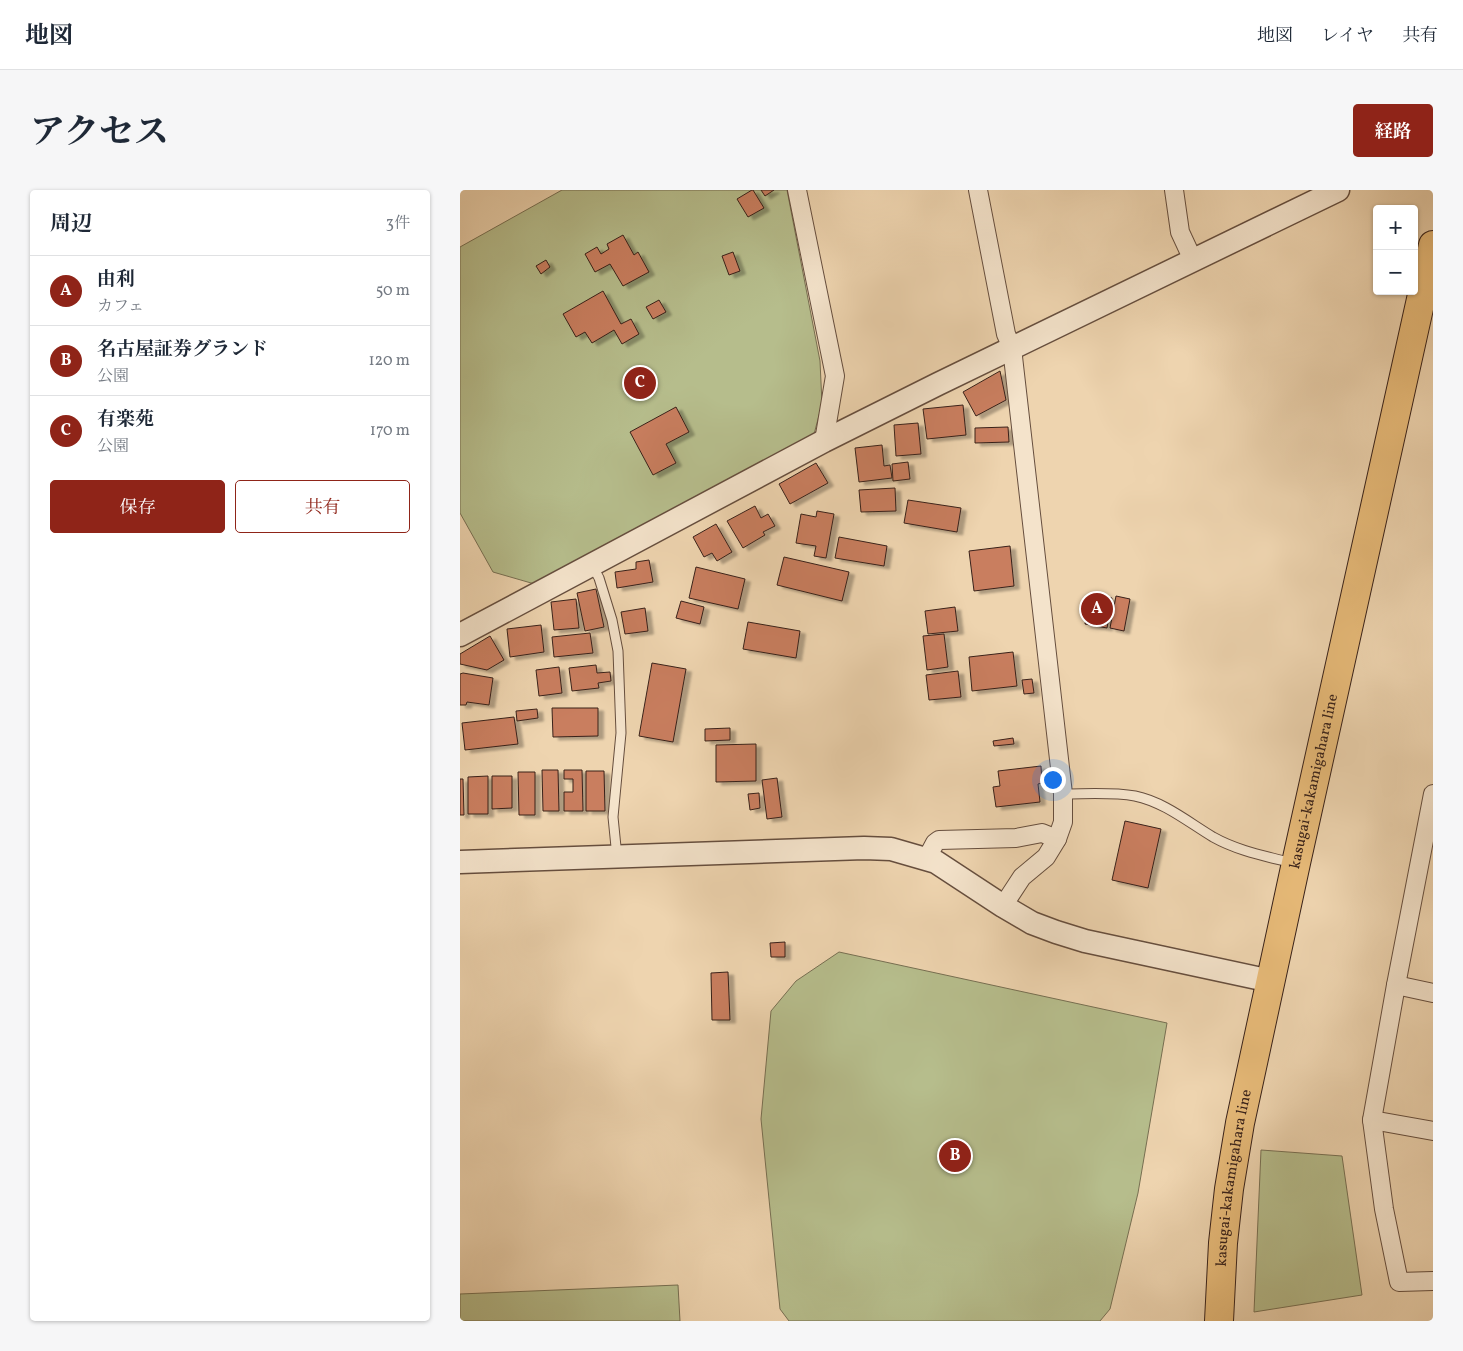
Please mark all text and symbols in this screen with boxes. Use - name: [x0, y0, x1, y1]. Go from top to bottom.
- text: 地図: [25, 20, 73, 54]
- text: 地図: [1257, 24, 1293, 49]
- text: レイヤ: [1321, 24, 1374, 49]
- text: 共有: [1402, 24, 1438, 49]
- button: 経路: [1353, 104, 1433, 157]
- text: アクセス: [30, 110, 169, 158]
- map controls: [1373, 205, 1418, 295]
- button: +: [1373, 205, 1418, 250]
- text: 周辺: [50, 210, 92, 239]
- text: 3件: [386, 213, 410, 235]
- button: −: [1373, 250, 1418, 295]
- text: 由利: [97, 267, 135, 293]
- text: A: [60, 280, 72, 302]
- text: 50 m: [376, 280, 410, 302]
- text: カフェ: [97, 296, 144, 318]
- text: 名古屋証券グランド: [97, 337, 268, 363]
- text: B: [61, 350, 71, 372]
- text: 120 m: [368, 350, 410, 372]
- pin: C: [624, 364, 656, 402]
- text: 公園: [97, 366, 129, 388]
- text: 有楽苑: [97, 407, 154, 433]
- text: C: [61, 420, 71, 442]
- text: 170 m: [370, 420, 410, 442]
- text: 公園: [97, 436, 129, 458]
- button: 保存: [50, 480, 225, 533]
- button: 共有: [235, 480, 410, 533]
- pin: A: [1081, 590, 1113, 628]
- street label: kasugai-kakamigahara line: [1285, 692, 1344, 871]
- your location: [1040, 767, 1066, 793]
- street label: kasugai-kakamigahara line: [1211, 1088, 1257, 1267]
- pin: B: [939, 1137, 971, 1175]

